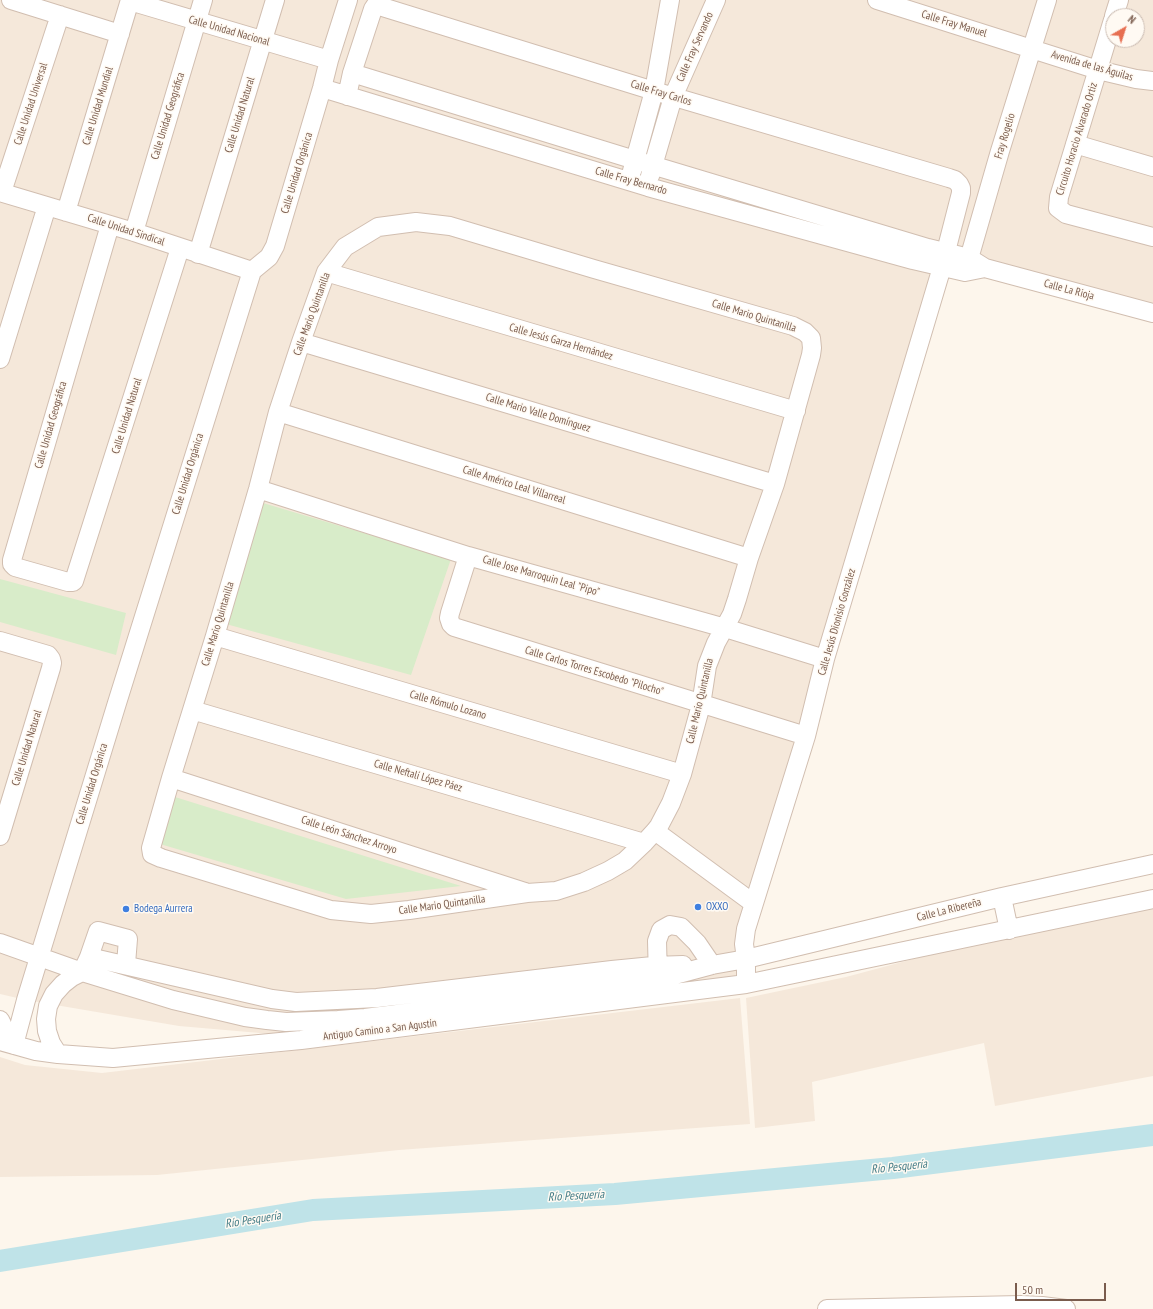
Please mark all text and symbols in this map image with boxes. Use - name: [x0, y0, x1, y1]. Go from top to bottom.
- street label: Calle Fray Manuel: [920, 8, 988, 40]
- north arrow: [1105, 8, 1145, 48]
- street label: Calle Fray Servando: [674, 10, 716, 84]
- text: N: [1125, 12, 1139, 27]
- street label: Calle Unidad Nacional: [187, 13, 271, 49]
- street label: Avenida de las Águilas: [1049, 48, 1135, 84]
- street label: Calle Unidad Universal: [11, 61, 51, 147]
- street label: Calle Unidad Mundial: [80, 65, 116, 147]
- street label: Calle Unidad Geográfica: [148, 71, 188, 161]
- street label: Calle Unidad Natural: [222, 75, 258, 155]
- street label: Calle Fray Carlos: [629, 77, 693, 109]
- street label: Circuito Horacio Alvarado Ortiz: [1054, 81, 1100, 197]
- street label: Fray Rogelio: [992, 112, 1018, 160]
- street label: Calle Unidad Orgánica: [278, 131, 316, 215]
- street label: Calle Fray Bernardo: [594, 164, 668, 198]
- street label: Calle Unidad Sindical: [86, 211, 166, 249]
- street label: Calle Mario Quintanilla: [291, 271, 333, 357]
- street label: Calle La Rioja: [1042, 277, 1096, 303]
- street label: Calle Mario Quintanilla: [710, 297, 798, 335]
- street label: Calle Jesús Garza Hernández: [508, 321, 614, 363]
- street label: Calle Unidad Natural: [109, 376, 145, 456]
- street label: Calle Unidad Geográfica: [32, 380, 70, 470]
- street label: Calle Mario Valle Domínguez: [484, 391, 592, 435]
- street label: Calle Unidad Orgánica: [169, 432, 207, 516]
- street label: Calle Américo Leal Villarreal: [461, 463, 567, 507]
- street label: Calle Jose Marroquin Leal "Pipo": [481, 553, 601, 599]
- street label: Calle Jesús Dionisio González: [815, 567, 859, 677]
- street label: Calle Mario Quintanilla: [199, 580, 237, 668]
- street label: Calle Carlos Torres Escobedo "Pilocho": [523, 644, 665, 698]
- street label: Calle Mario Quintanilla: [684, 657, 716, 745]
- street label: Calle Rómulo Lozano: [408, 688, 488, 722]
- street label: Calle Unidad Natural: [9, 708, 45, 788]
- street label: Calle Unidad Orgánica: [73, 742, 111, 826]
- street label: Calle Neftalí López Páez: [372, 757, 464, 795]
- street label: Calle León Sánchez Arroyo: [299, 813, 399, 857]
- street label: Calle Mario Quintanilla: [398, 892, 486, 918]
- street label: Calle La Ribereña: [915, 896, 983, 924]
- place label: OXXO: [706, 900, 728, 914]
- place label: Bodega Aurrera: [134, 902, 193, 916]
- marker: OXXO: [693, 902, 703, 912]
- marker: Bodega Aurrera: [121, 904, 131, 914]
- street label: Antiguo Camino a San Agustín: [322, 1016, 438, 1044]
- water label: Río Pesquería: [870, 1157, 928, 1177]
- water label: Río Pesquería: [548, 1187, 604, 1205]
- water label: Río Pesquería: [224, 1208, 282, 1232]
- scale bar: [1017, 1275, 1108, 1301]
- text: 50 m: [1022, 1282, 1043, 1297]

